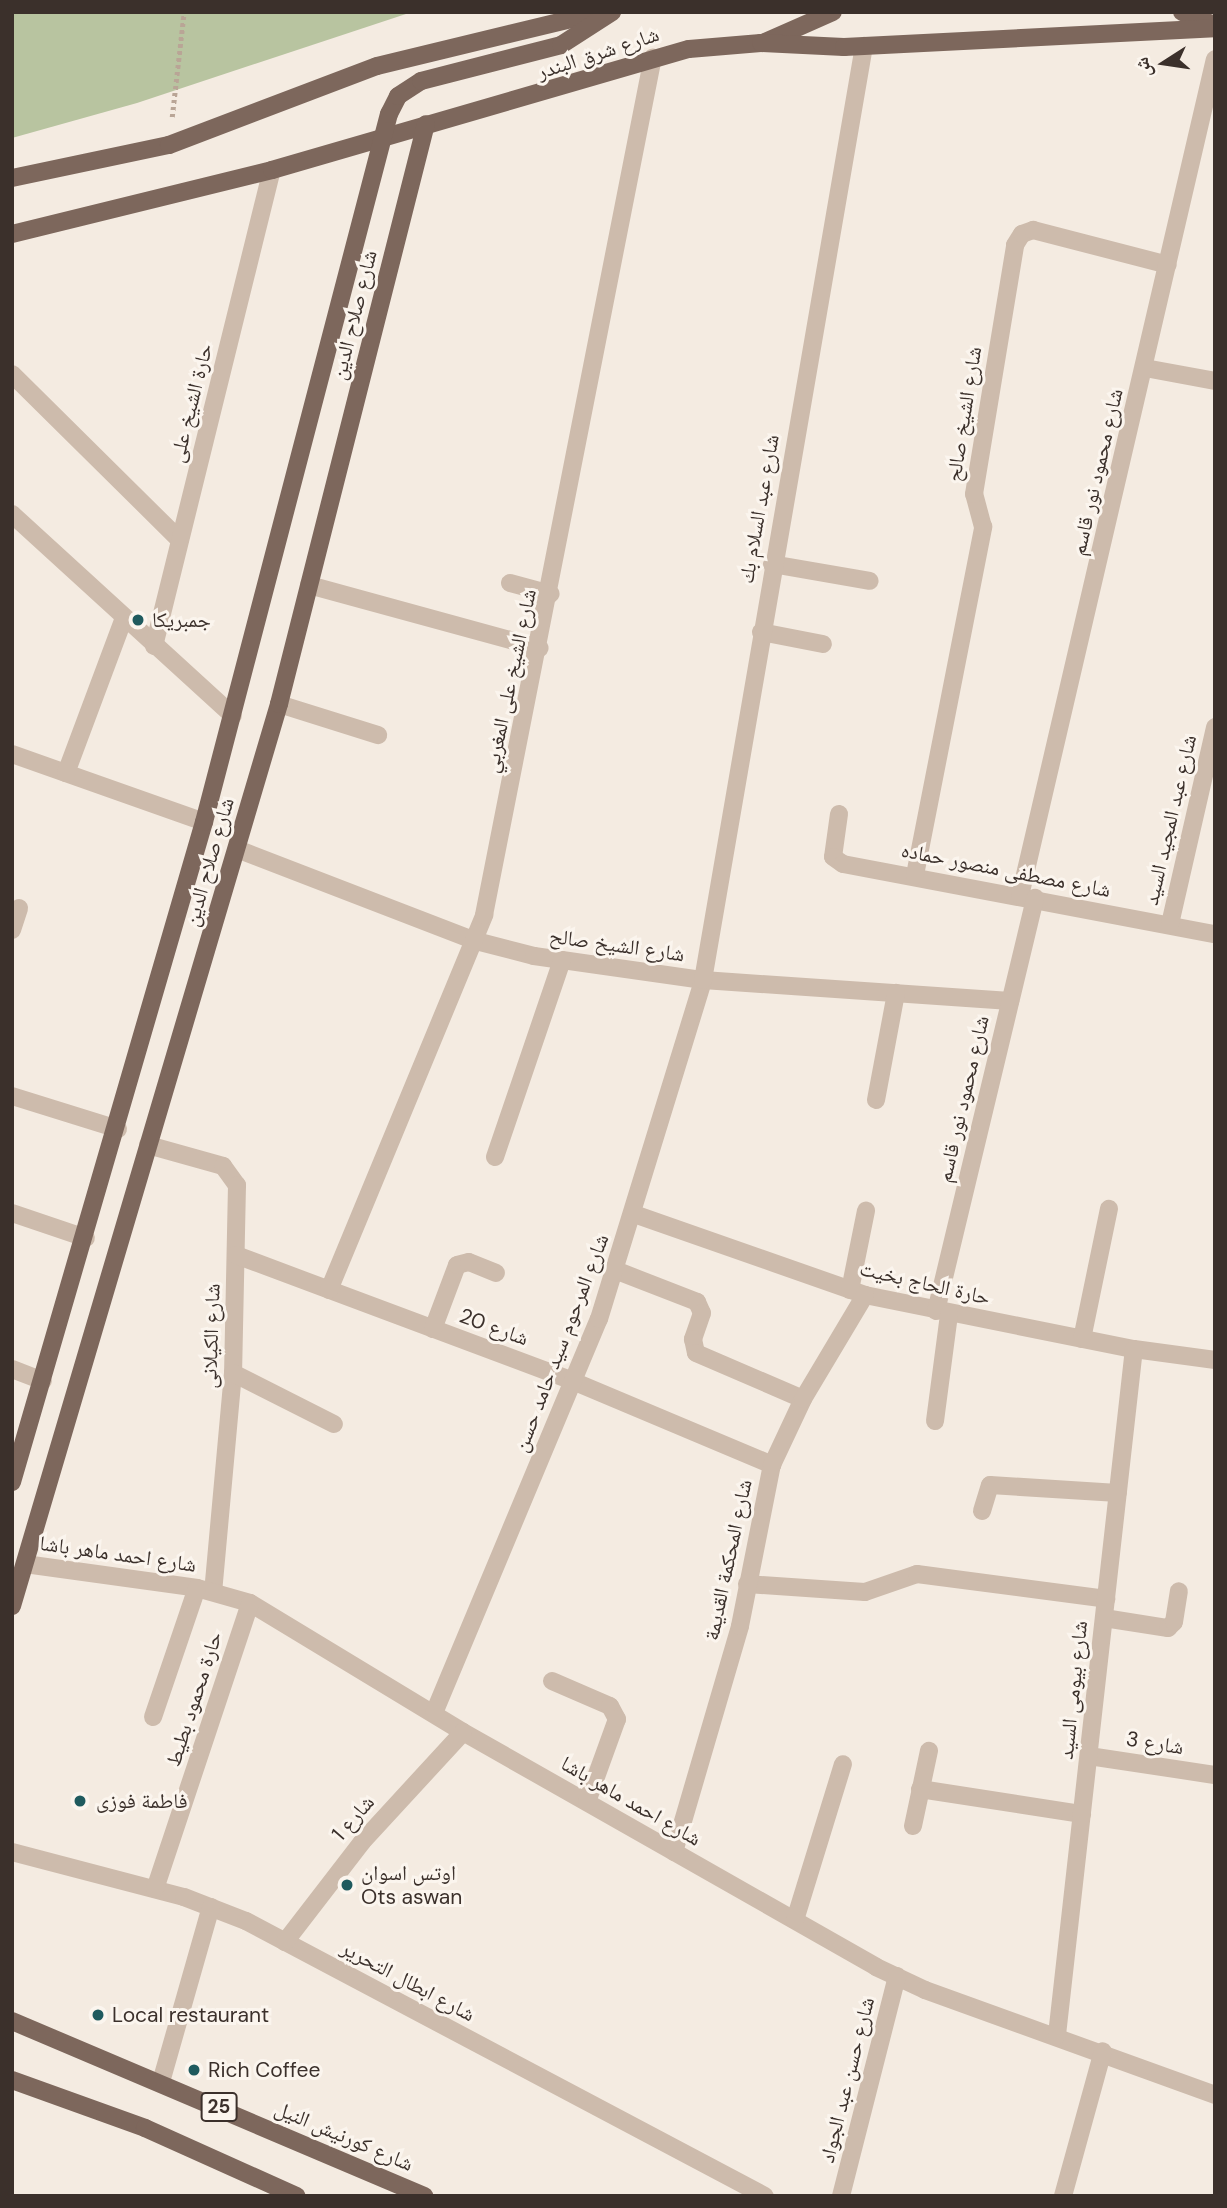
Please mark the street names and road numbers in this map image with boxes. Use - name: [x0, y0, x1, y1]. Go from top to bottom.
- street label: شارع شرق البندر: [534, 21, 662, 85]
- street label: شارع صلاح الدين: [326, 248, 382, 382]
- street label: حارة الشيخ على: [164, 341, 218, 465]
- street label: شارع الشيخ صالح: [941, 345, 987, 483]
- street label: شارع محمود نور قاسم: [1066, 386, 1128, 558]
- street label: شارع عبد السلام بك: [733, 432, 785, 586]
- street label: شارع الشيخ على المغربي: [478, 587, 542, 775]
- street label: شارع عبد المجيد السيد: [1138, 732, 1202, 908]
- street label: شارع صلاح الدين: [179, 795, 239, 929]
- street label: شارع مصطفى منصور حماده: [899, 837, 1113, 903]
- street label: شارع الشيخ صالح: [548, 923, 686, 967]
- street label: شارع محمود نور قاسم: [932, 1013, 994, 1185]
- street label: شارع المرحوم سيد حامد حسن: [508, 1230, 614, 1456]
- street label: حارة الحاج بخيت: [857, 1256, 993, 1310]
- street label: شارع الكيلانى: [197, 1283, 225, 1389]
- street label: شارع 20: [456, 1303, 532, 1351]
- street label: شارع المحكمة القديمة: [699, 1477, 757, 1643]
- street label: شارع احمد ماهر باشا: [38, 1531, 198, 1577]
- street label: شارع بيومى السيد: [1053, 1619, 1093, 1761]
- street label: حارة محمود بطيط: [160, 1628, 228, 1770]
- street label: شارع 3: [1124, 1726, 1186, 1760]
- street label: شارع احمد ماهر باشا: [556, 1751, 706, 1851]
- street label: شارع 1: [326, 1790, 380, 1846]
- street label: شارع ابطال التحرير: [337, 1935, 479, 2027]
- street label: شارع حسن عبد الجواد: [814, 1995, 880, 2165]
- road number: 25: [200, 2092, 238, 2122]
- street label: شارع كورنيش النيل: [271, 2095, 417, 2177]

